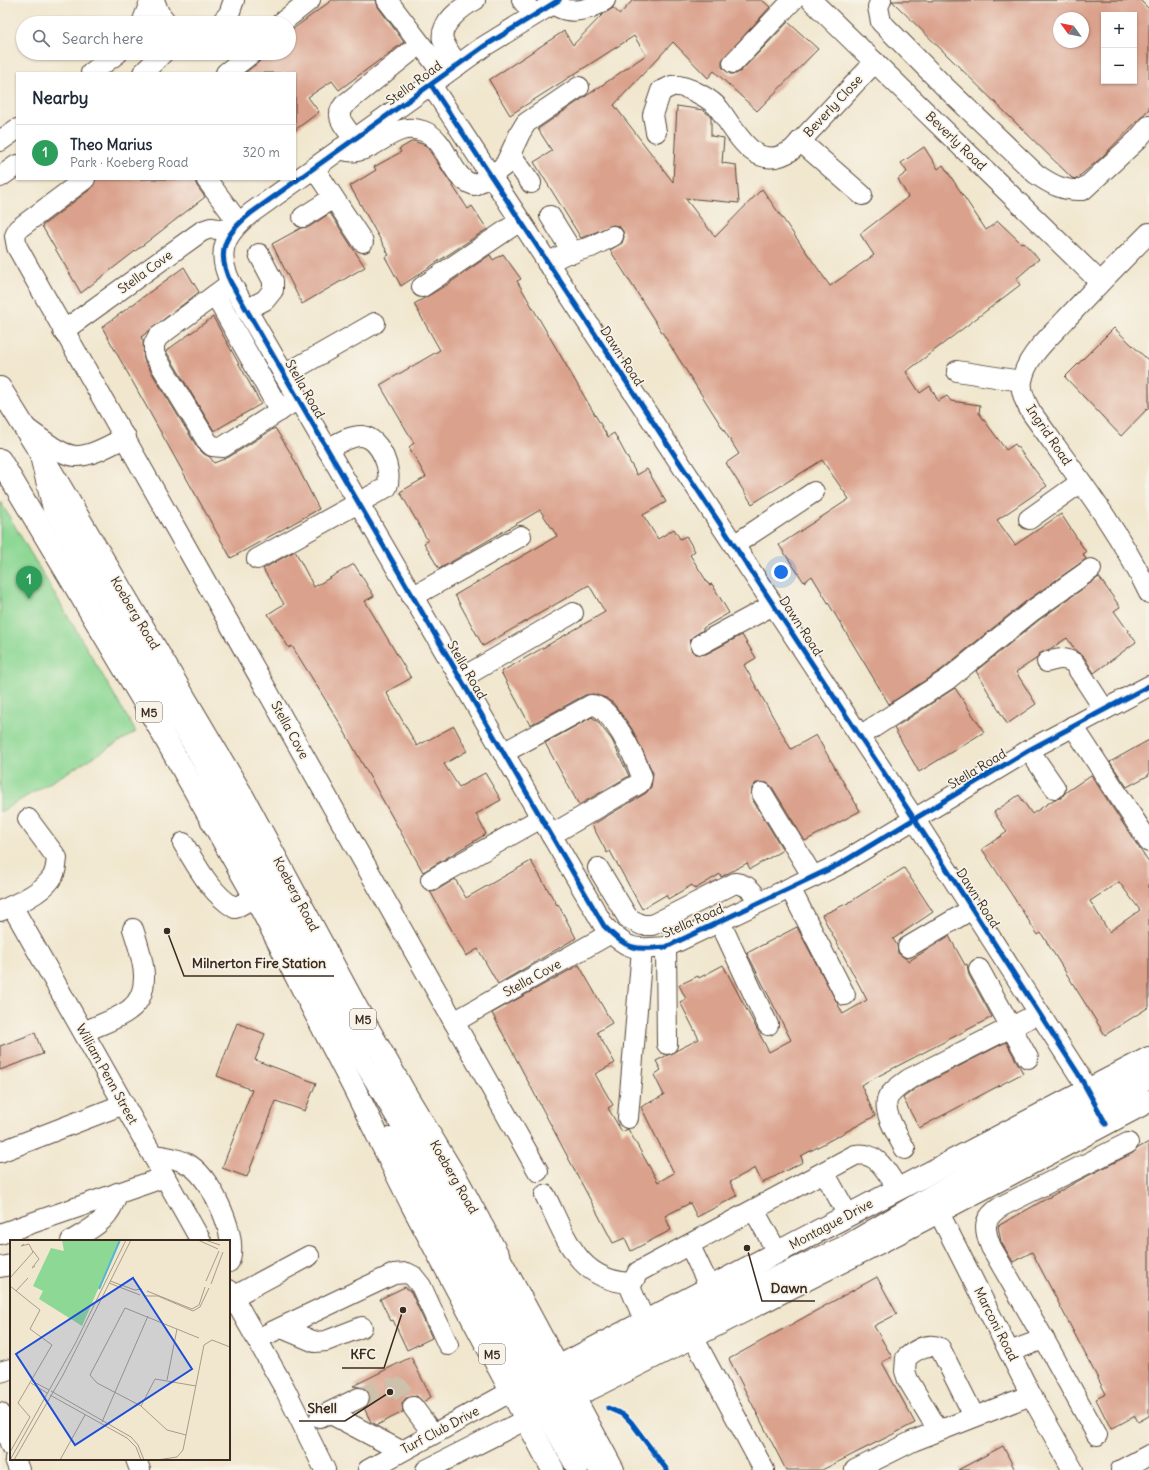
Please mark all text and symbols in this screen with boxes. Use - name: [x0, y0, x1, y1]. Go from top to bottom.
- north arrow: [1053, 12, 1089, 48]
- map controls: [1101, 12, 1137, 84]
- button: +: [1101, 12, 1137, 48]
- search box: [16, 16, 296, 60]
- icon: search: [30, 27, 52, 49]
- text: Search here: [62, 29, 143, 48]
- button: −: [1101, 48, 1137, 84]
- street label: Stella Road: [383, 57, 446, 109]
- street label: Beverly Close: [800, 71, 866, 141]
- text: Nearby: [32, 87, 88, 109]
- street label: Beverly Road: [922, 108, 990, 174]
- text: Theo Marius: [70, 135, 152, 154]
- text: 1: [42, 144, 48, 161]
- text: 320 m: [242, 144, 280, 161]
- text: Park · Koeberg Road: [70, 154, 188, 171]
- street label: Stella Cove: [114, 246, 176, 298]
- street label: Dawn Road: [596, 323, 648, 389]
- street label: Stella Road: [281, 357, 329, 422]
- street label: Ingrid Road: [1022, 401, 1076, 469]
- your location: [771, 562, 791, 582]
- pin: 1: [16, 566, 42, 599]
- street label: Koeberg Road: [106, 573, 164, 653]
- street label: Dawn Road: [775, 593, 827, 659]
- street label: Stella Road: [443, 638, 491, 703]
- street label: Stella Cove: [267, 698, 313, 762]
- road number: M5: [136, 702, 162, 722]
- street label: Stella Road: [945, 745, 1010, 793]
- street label: Koeberg Road: [269, 854, 323, 935]
- street label: Dawn Road: [952, 865, 1004, 931]
- street label: Stella Road: [660, 900, 727, 942]
- callout: Milnerton Fire Station: [184, 950, 334, 976]
- text: Milnerton Fire Station: [192, 954, 326, 972]
- street label: Stella Cove: [500, 955, 564, 1001]
- road number: M5: [350, 1009, 376, 1029]
- street label: William Penn Street: [72, 1021, 142, 1128]
- street label: Koeberg Road: [426, 1137, 482, 1217]
- street label: Montague Drive: [786, 1195, 876, 1253]
- inset map: [10, 1240, 230, 1460]
- callout: Dawn: [762, 1275, 815, 1301]
- text: Dawn: [770, 1279, 808, 1297]
- street label: Marconi Road: [970, 1284, 1022, 1364]
- callout: KFC: [342, 1342, 384, 1368]
- road number: M5: [479, 1344, 505, 1364]
- text: KFC: [350, 1345, 376, 1363]
- callout: Shell: [299, 1395, 345, 1421]
- text: Shell: [307, 1399, 337, 1417]
- street label: Turf Club Drive: [398, 1402, 482, 1458]

